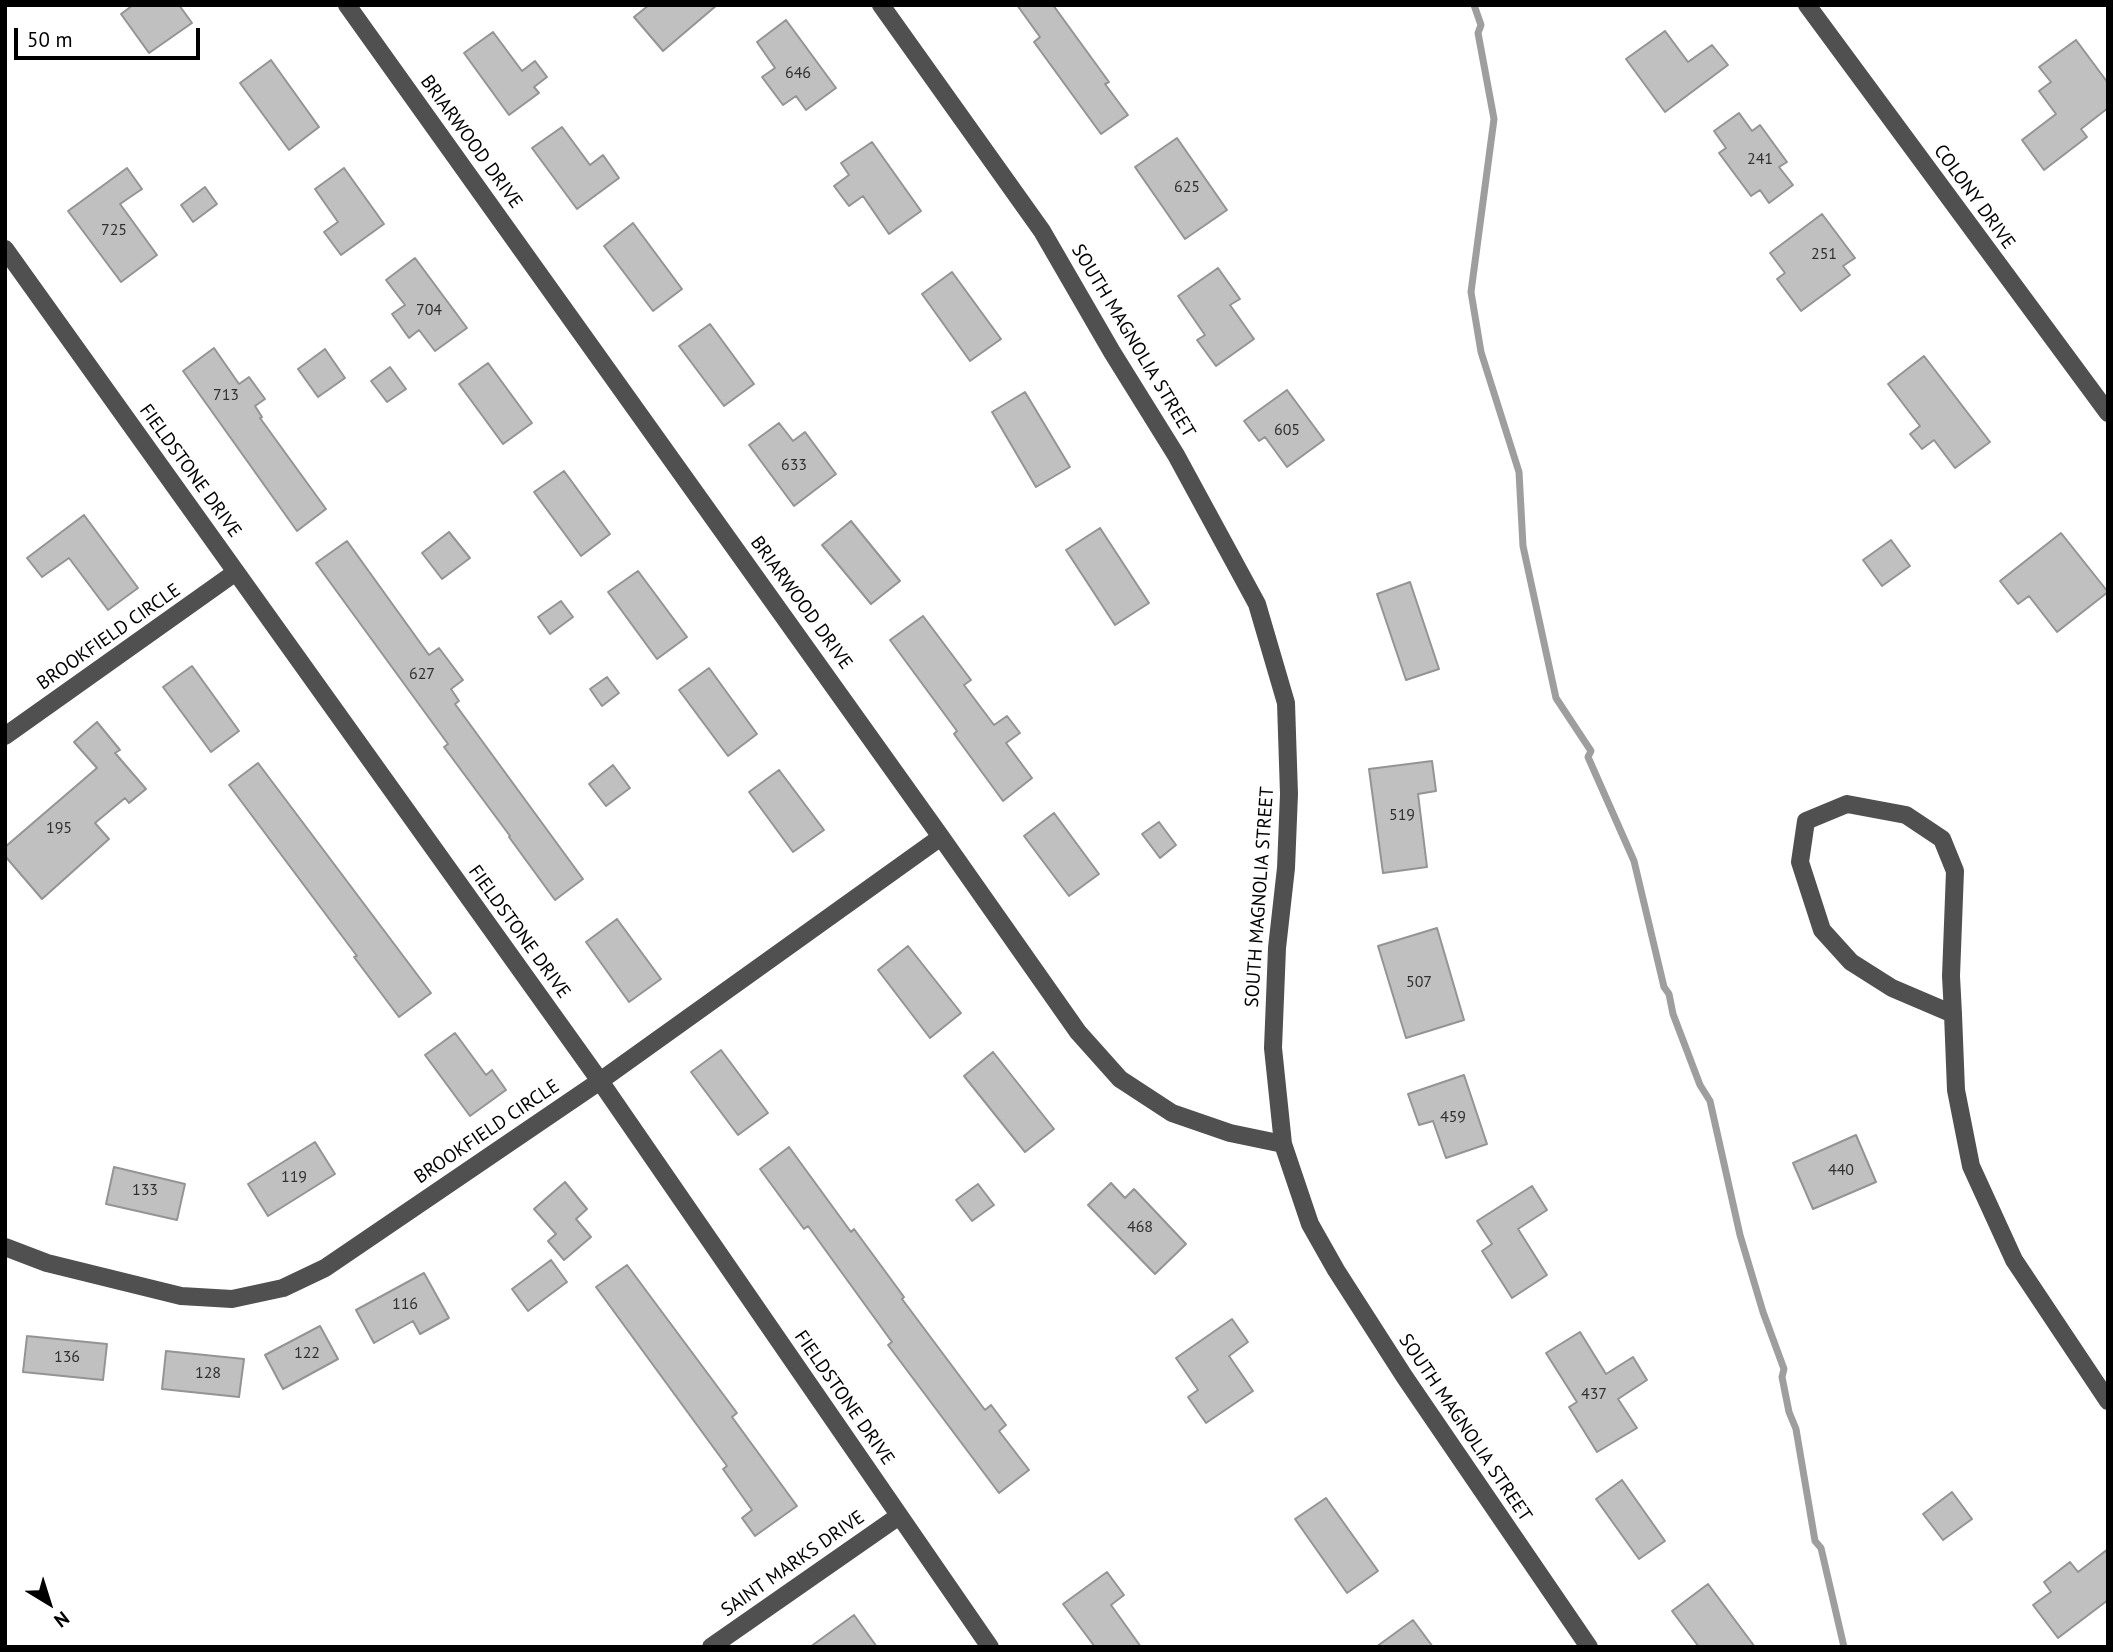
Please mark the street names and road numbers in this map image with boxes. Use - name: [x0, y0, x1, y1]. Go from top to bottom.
- street label: BRIARWOOD DRIVE: [415, 71, 527, 213]
- street label: COLONY DRIVE: [1928, 140, 2020, 254]
- street label: SOUTH MAGNOLIA STREET: [1066, 240, 1200, 442]
- street label: FIELDSTONE DRIVE: [134, 400, 246, 542]
- street label: BRIARWOOD DRIVE: [745, 532, 857, 674]
- street label: BROOKFIELD CIRCLE: [33, 579, 185, 695]
- street label: SOUTH MAGNOLIA STREET: [1241, 786, 1279, 1008]
- street label: FIELDSTONE DRIVE: [463, 861, 575, 1003]
- street label: BROOKFIELD CIRCLE: [410, 1075, 564, 1189]
- street label: FIELDSTONE DRIVE: [789, 1326, 899, 1470]
- street label: SOUTH MAGNOLIA STREET: [1394, 1330, 1536, 1526]
- street label: SAINT MARKS DRIVE: [717, 1506, 869, 1622]

